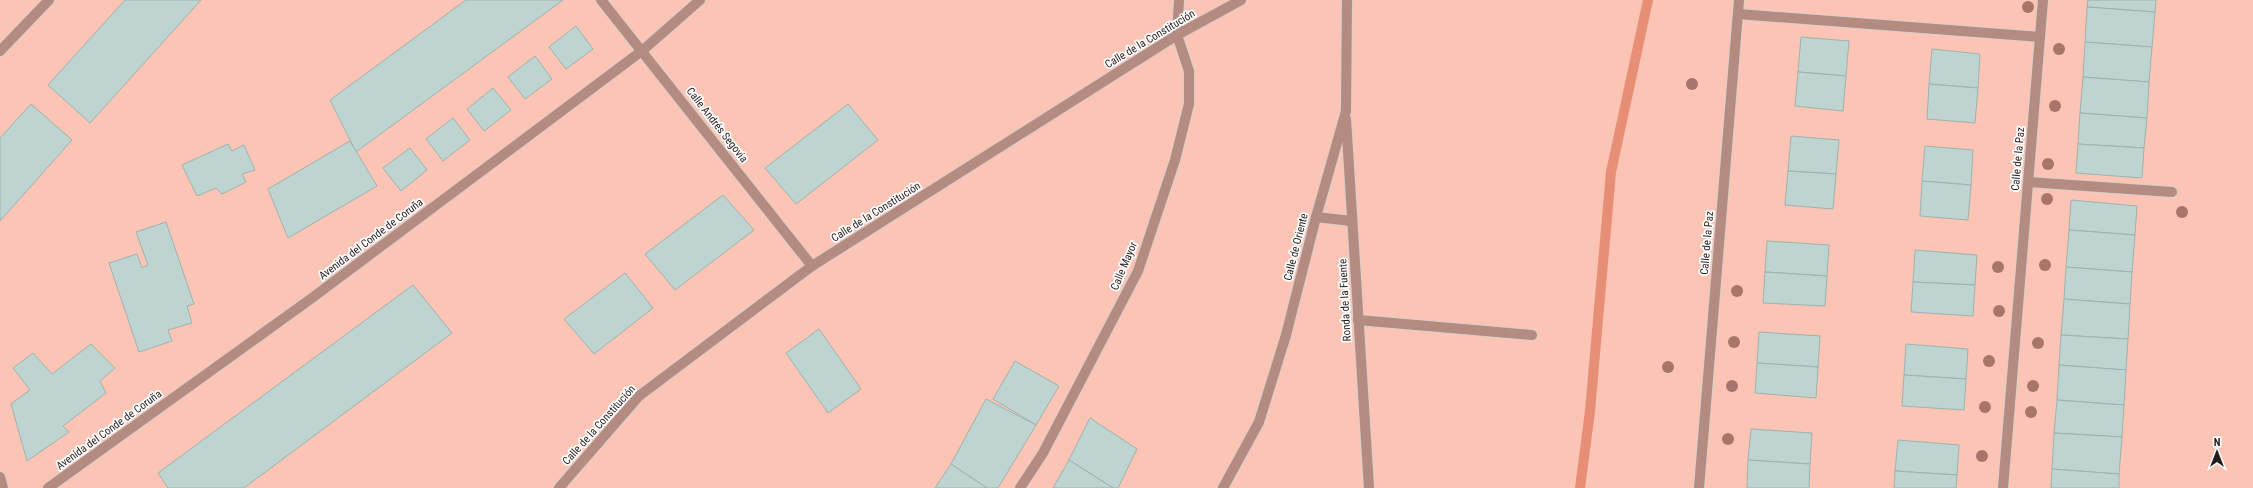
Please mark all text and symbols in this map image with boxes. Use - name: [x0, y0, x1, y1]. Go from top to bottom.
- street label: Calle de la Constitución: [1103, 7, 1197, 71]
- street label: Calle Andrés Segovia: [684, 85, 750, 165]
- street label: Calle de la Paz: [2009, 126, 2027, 191]
- street label: Calle de la Constitución: [829, 179, 923, 245]
- street label: Avenida del Conde de Coruña: [316, 196, 426, 282]
- street label: Calle de la Paz: [1698, 210, 1716, 275]
- street label: Calle de Oriente: [1281, 212, 1311, 282]
- street label: Calle Mayor: [1108, 239, 1140, 292]
- street label: Ronda de la Fuente: [1336, 258, 1354, 342]
- street label: Calle de la Constitución: [560, 383, 638, 467]
- street label: Avenida del Conde de Coruña: [54, 387, 164, 473]
- north arrow: [2197, 432, 2237, 472]
- text: N: [2214, 436, 2221, 449]

